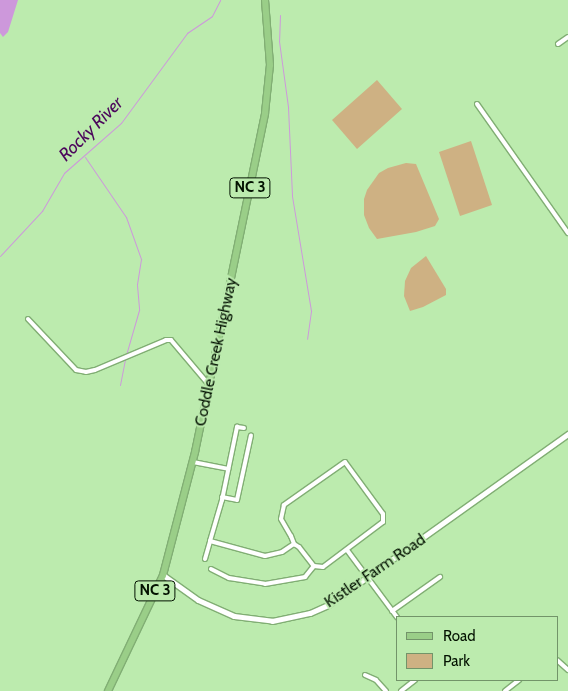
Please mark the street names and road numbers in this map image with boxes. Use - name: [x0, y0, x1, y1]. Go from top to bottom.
- road number: NC 3: [229, 176, 271, 200]
- street label: Coddle Creek Highway: [191, 276, 241, 428]
- street label: Kistler Farm Road: [321, 530, 429, 612]
- road number: NC 3: [134, 578, 176, 604]

